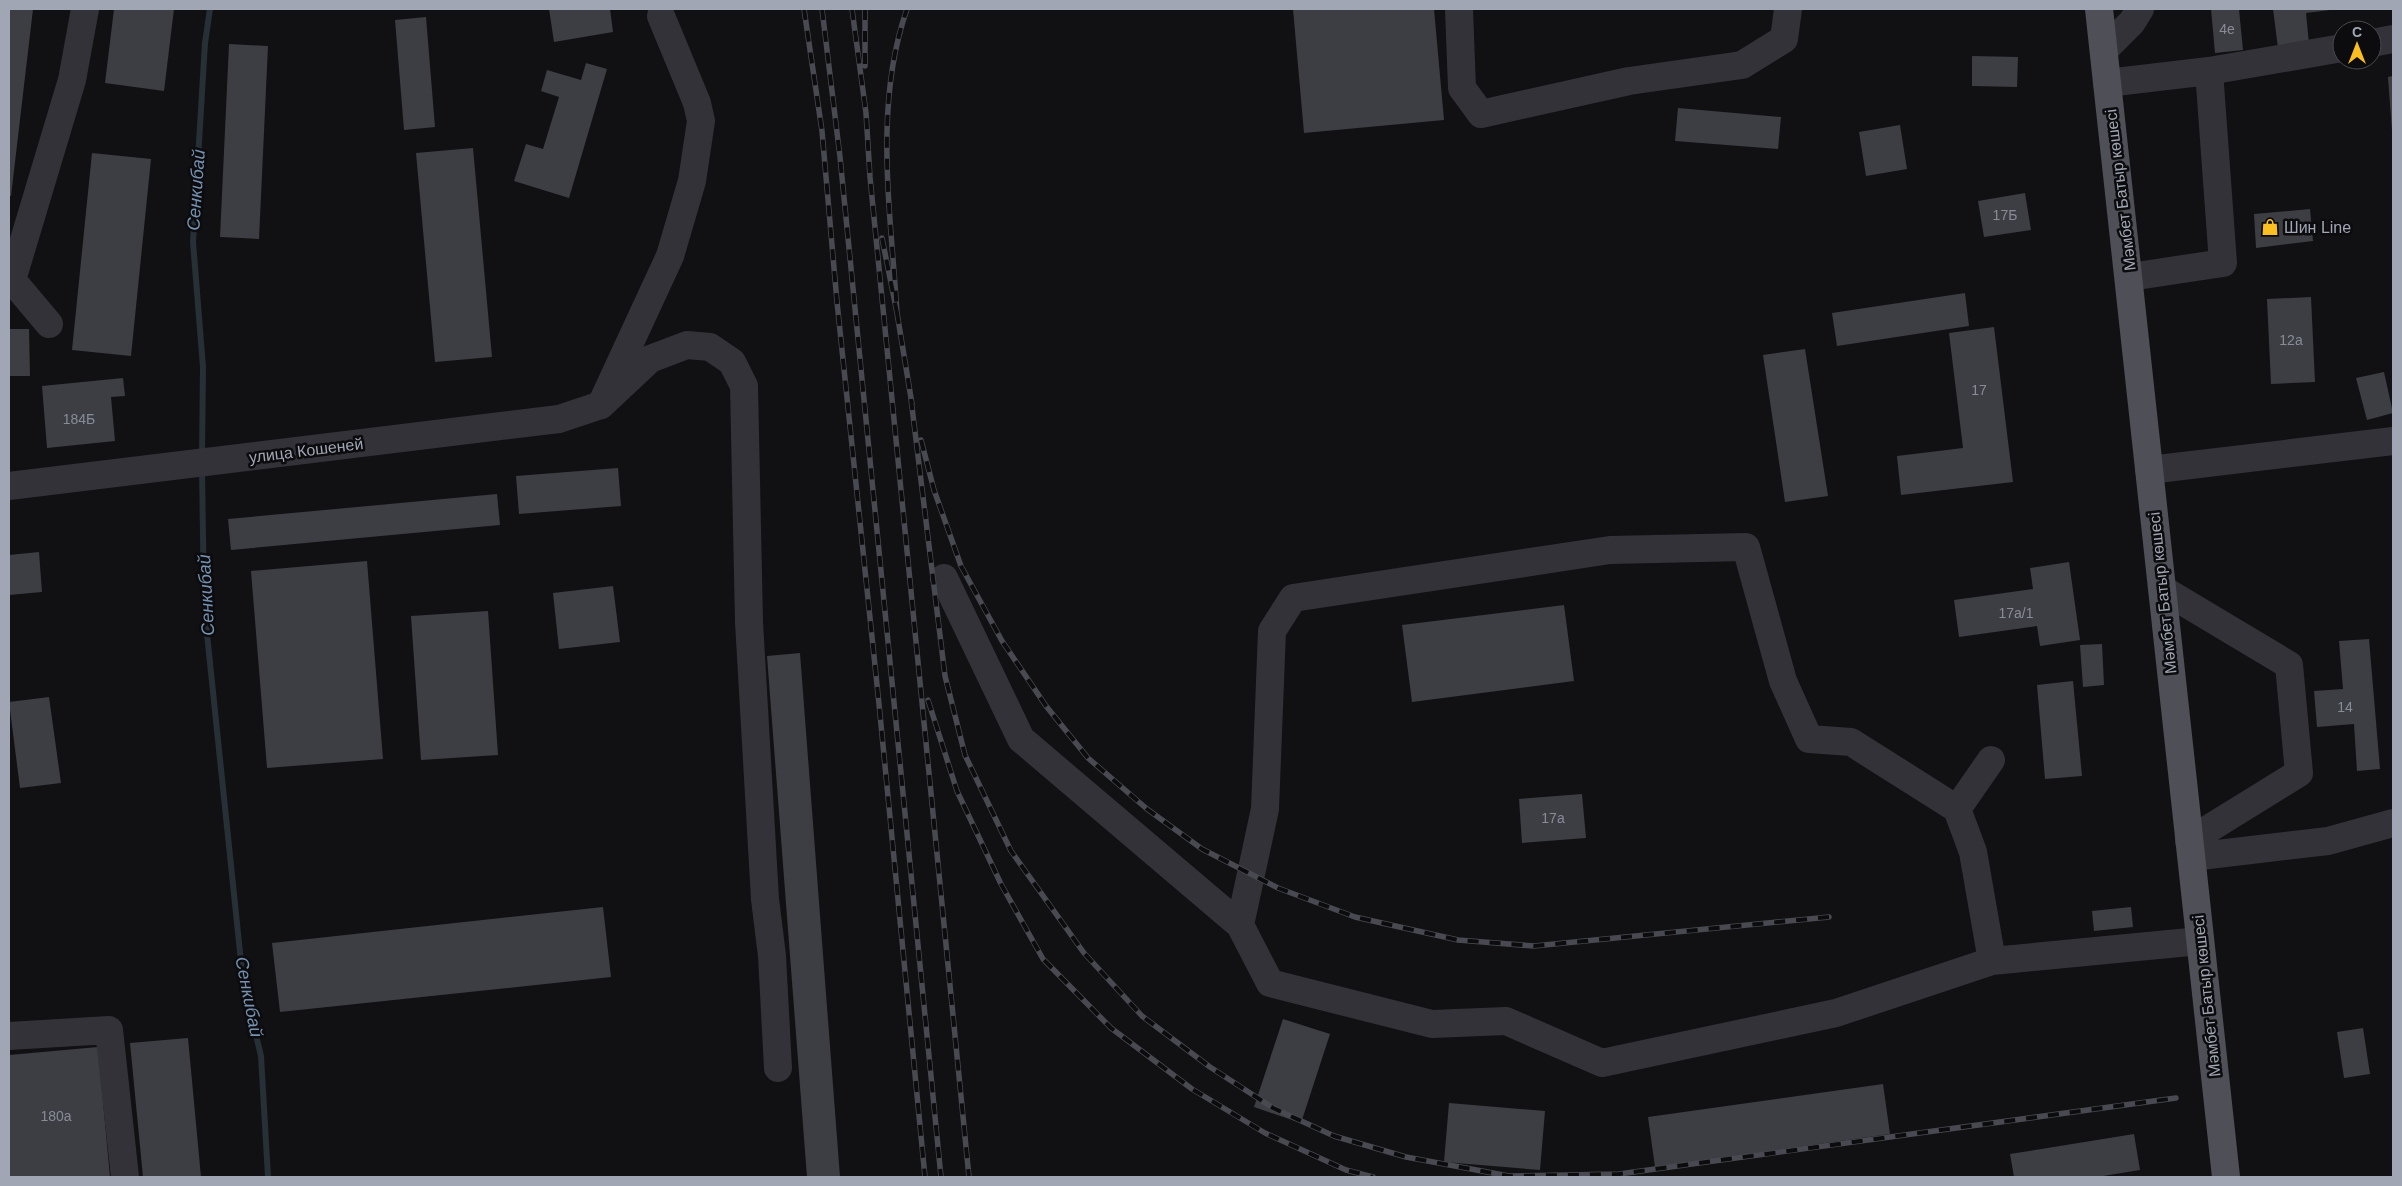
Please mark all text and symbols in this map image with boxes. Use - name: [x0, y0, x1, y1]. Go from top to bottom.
- north arrow: [2332, 20, 2382, 70]
- house number: 4е: [2219, 21, 2235, 37]
- text: С: [2352, 24, 2362, 40]
- street label: Мәмбет Батыр көшесі: [2102, 108, 2139, 272]
- water label: Сенкибай: [183, 149, 209, 231]
- house number: 17Б: [1993, 207, 2017, 223]
- shop icon: Шин Line: [2260, 217, 2280, 237]
- place label: Шин Line: [2284, 219, 2351, 236]
- house number: 12а: [2279, 332, 2303, 348]
- house number: 17: [1971, 382, 1987, 398]
- house number: 184Б: [63, 411, 95, 427]
- street label: улица Кошеней: [248, 435, 364, 466]
- street label: Мәмбет Батыр көшесі: [2146, 511, 2179, 675]
- water label: Сенкибай: [194, 554, 218, 636]
- house number: 17а/1: [1998, 605, 2034, 621]
- house number: 14: [2337, 699, 2353, 715]
- house number: 17а: [1541, 810, 1565, 826]
- street label: Мәмбет Батыр көшесі: [2190, 914, 2223, 1078]
- water label: Сенкибай: [231, 955, 267, 1039]
- house number: 180а: [40, 1108, 72, 1124]

